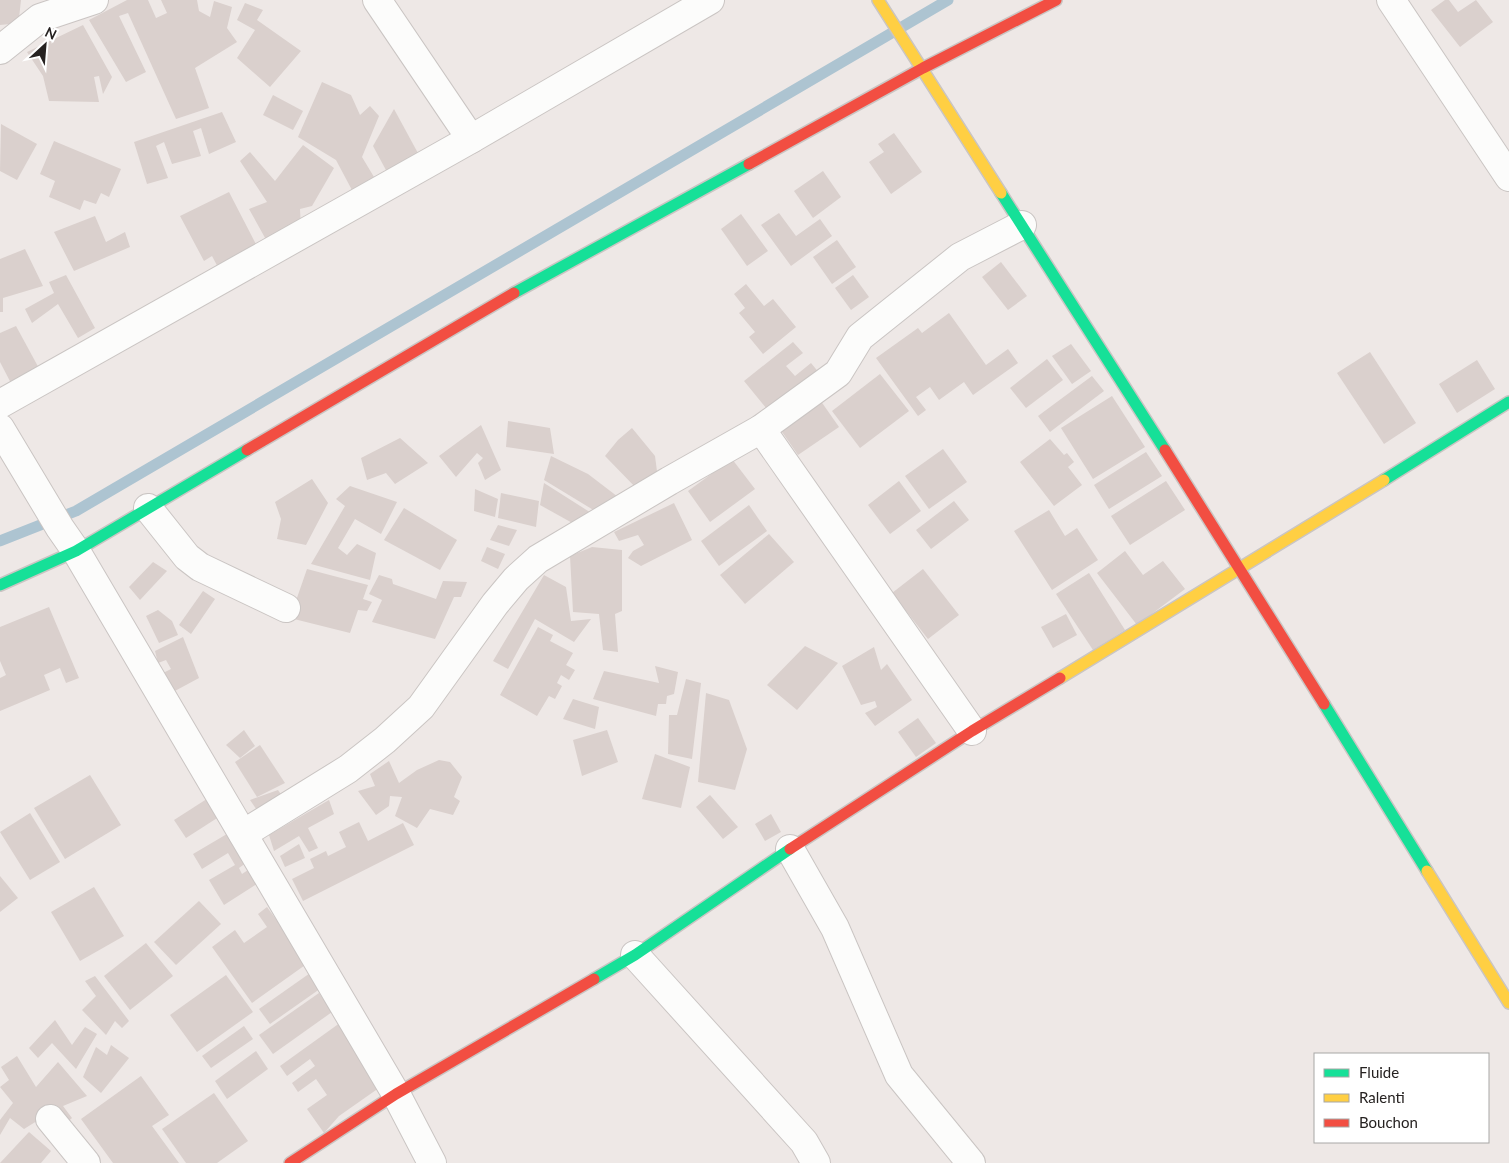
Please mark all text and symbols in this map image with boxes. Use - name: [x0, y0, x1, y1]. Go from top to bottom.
- north arrow: [20, 20, 70, 70]
- text: N: [42, 23, 59, 43]
- legend: [1314, 1053, 1489, 1143]
- text: Fluide: [1359, 1063, 1399, 1081]
- text: Ralenti: [1359, 1088, 1405, 1106]
- text: Bouchon: [1359, 1113, 1418, 1131]

